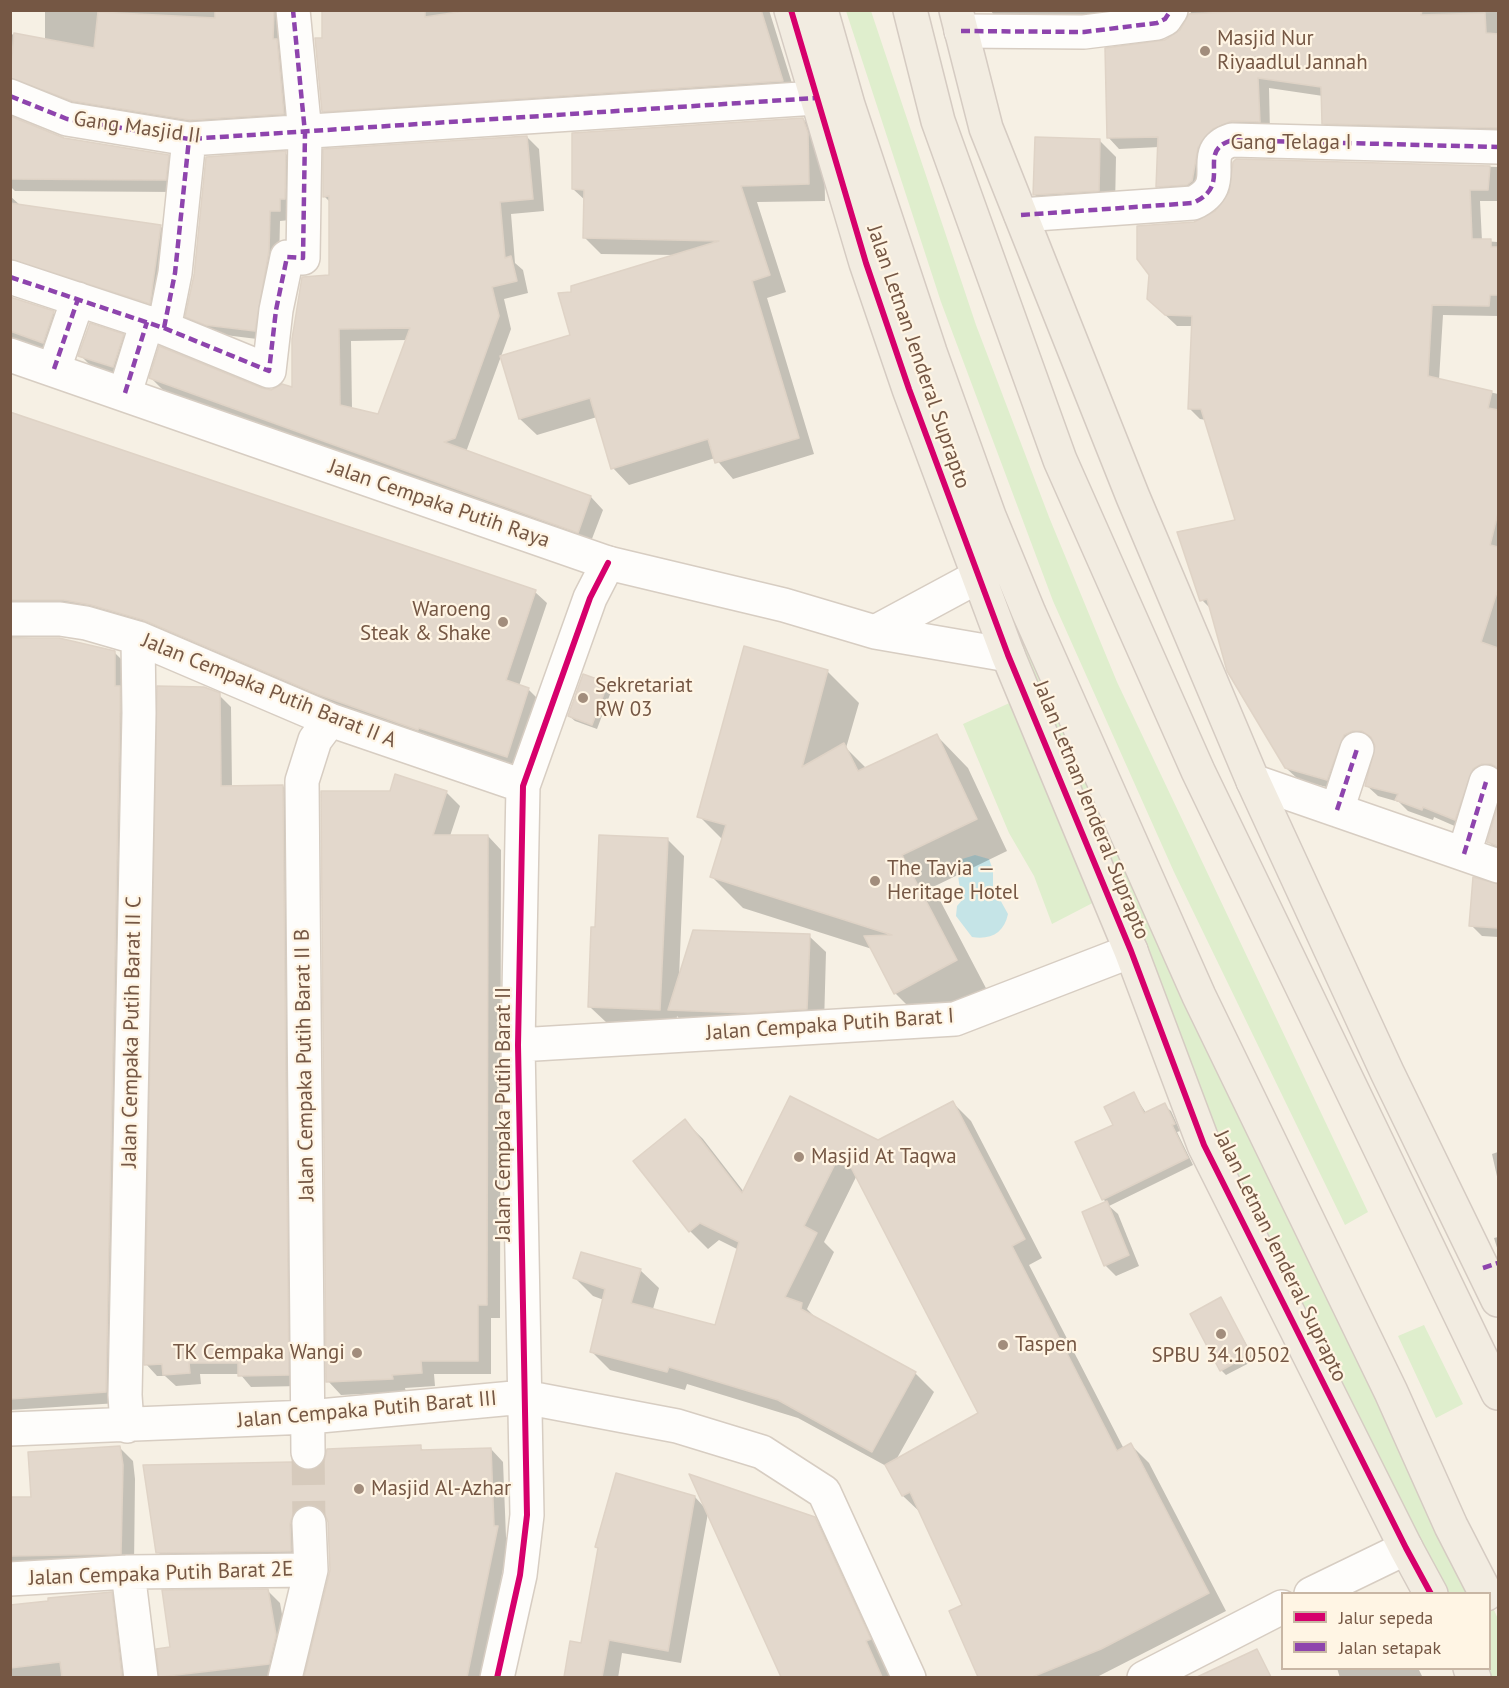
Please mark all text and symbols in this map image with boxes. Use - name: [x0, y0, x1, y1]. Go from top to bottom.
- place label: Masjid Nur Riyaadlul Jannah: [1217, 26, 1368, 76]
- marker: Masjid Nur Riyaadlul Jannah: [1198, 44, 1212, 58]
- street label: Gang Masjid II: [72, 107, 202, 149]
- street label: Gang Telaga I: [1230, 130, 1352, 156]
- street label: Jalan Letnan Jenderal Suprapto: [861, 222, 975, 492]
- street label: Jalan Cempaka Putih Raya: [325, 454, 553, 554]
- place label: Waroeng Steak & Shake: [360, 597, 491, 647]
- marker: Waroeng Steak & Shake: [496, 615, 510, 629]
- street label: Jalan Cempaka Putih Barat II A: [138, 628, 400, 754]
- place label: Sekretariat RW 03: [595, 673, 693, 723]
- street label: Jalan Letnan Jenderal Suprapto: [1027, 677, 1155, 943]
- marker: Sekretariat RW 03: [576, 691, 590, 705]
- place label: The Tavia — Heritage Hotel: [887, 856, 1019, 906]
- marker: The Tavia — Heritage Hotel: [868, 874, 882, 888]
- street label: Jalan Cempaka Putih Barat II C: [117, 896, 147, 1168]
- street label: Jalan Cempaka Putih Barat II B: [290, 929, 320, 1201]
- street label: Jalan Cempaka Putih Barat II: [491, 987, 517, 1241]
- street label: Jalan Cempaka Putih Barat I: [705, 1004, 955, 1046]
- street label: Jalan Letnan Jenderal Suprapto: [1208, 1126, 1352, 1386]
- place label: Masjid At Taqwa: [811, 1144, 957, 1170]
- marker: Masjid At Taqwa: [792, 1150, 806, 1164]
- marker: SPBU 34.10502: [1214, 1327, 1228, 1341]
- place label: Taspen: [1015, 1332, 1077, 1358]
- marker: Taspen: [996, 1338, 1010, 1352]
- place label: TK Cempaka Wangi: [173, 1340, 345, 1366]
- place label: SPBU 34.10502: [1151, 1343, 1291, 1369]
- marker: TK Cempaka Wangi: [350, 1346, 364, 1360]
- street label: Jalan Cempaka Putih Barat III: [236, 1386, 498, 1434]
- place label: Masjid Al-Azhar: [371, 1476, 511, 1502]
- marker: Masjid Al-Azhar: [352, 1482, 366, 1496]
- street label: Jalan Cempaka Putih Barat 2E: [28, 1557, 294, 1591]
- legend: [1281, 1592, 1491, 1670]
- text: Jalur sepeda: [1339, 1606, 1433, 1629]
- text: Jalan setapak: [1339, 1636, 1441, 1659]

